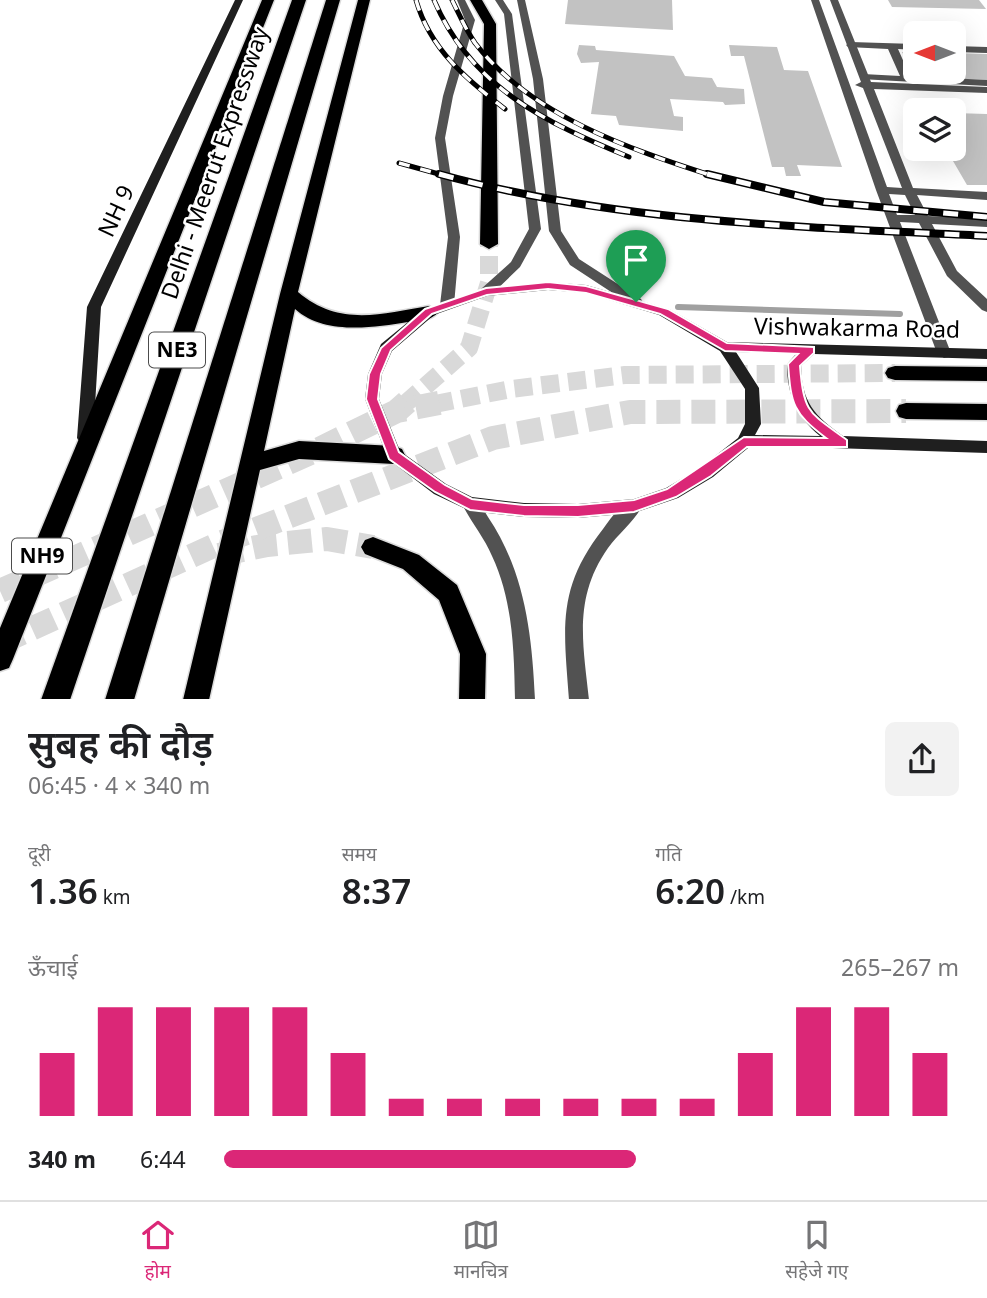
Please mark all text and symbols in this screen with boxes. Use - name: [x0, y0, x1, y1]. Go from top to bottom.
- north arrow: [903, 21, 966, 84]
- map controls: [903, 21, 966, 161]
- street label: Delhi - Meerut Expressway: [152, 22, 276, 303]
- button: layers: [903, 98, 966, 161]
- street label: NH 9: [89, 179, 141, 242]
- pin: [606, 230, 666, 302]
- icon: arrive: [617, 241, 655, 279]
- street label: Vishwakarma Road: [754, 309, 960, 345]
- road number: NE3: [149, 332, 205, 368]
- road number: NH9: [12, 538, 72, 574]
- text: सुबह की दौड़: [28, 717, 213, 769]
- button: share: [885, 722, 959, 796]
- text: 06:45 · 4 × 340 m: [28, 769, 210, 801]
- text: दूरी: [28, 841, 51, 867]
- text: समय: [342, 841, 377, 867]
- text: गति: [655, 841, 682, 867]
- text: 1.36: [28, 867, 98, 914]
- text: 8:37: [342, 867, 411, 914]
- text: 6:20: [655, 867, 725, 914]
- text: km: [98, 884, 131, 910]
- text: /km: [725, 884, 765, 910]
- text: ऊँचाई: [28, 951, 78, 983]
- text: 265–267 m: [841, 951, 959, 983]
- text: 340 m: [28, 1143, 96, 1175]
- text: 6:44: [140, 1143, 186, 1175]
- tab: होम: [139, 1216, 177, 1284]
- tab: मानचित्र: [454, 1216, 508, 1284]
- tab: सहेजे गए: [785, 1216, 848, 1284]

